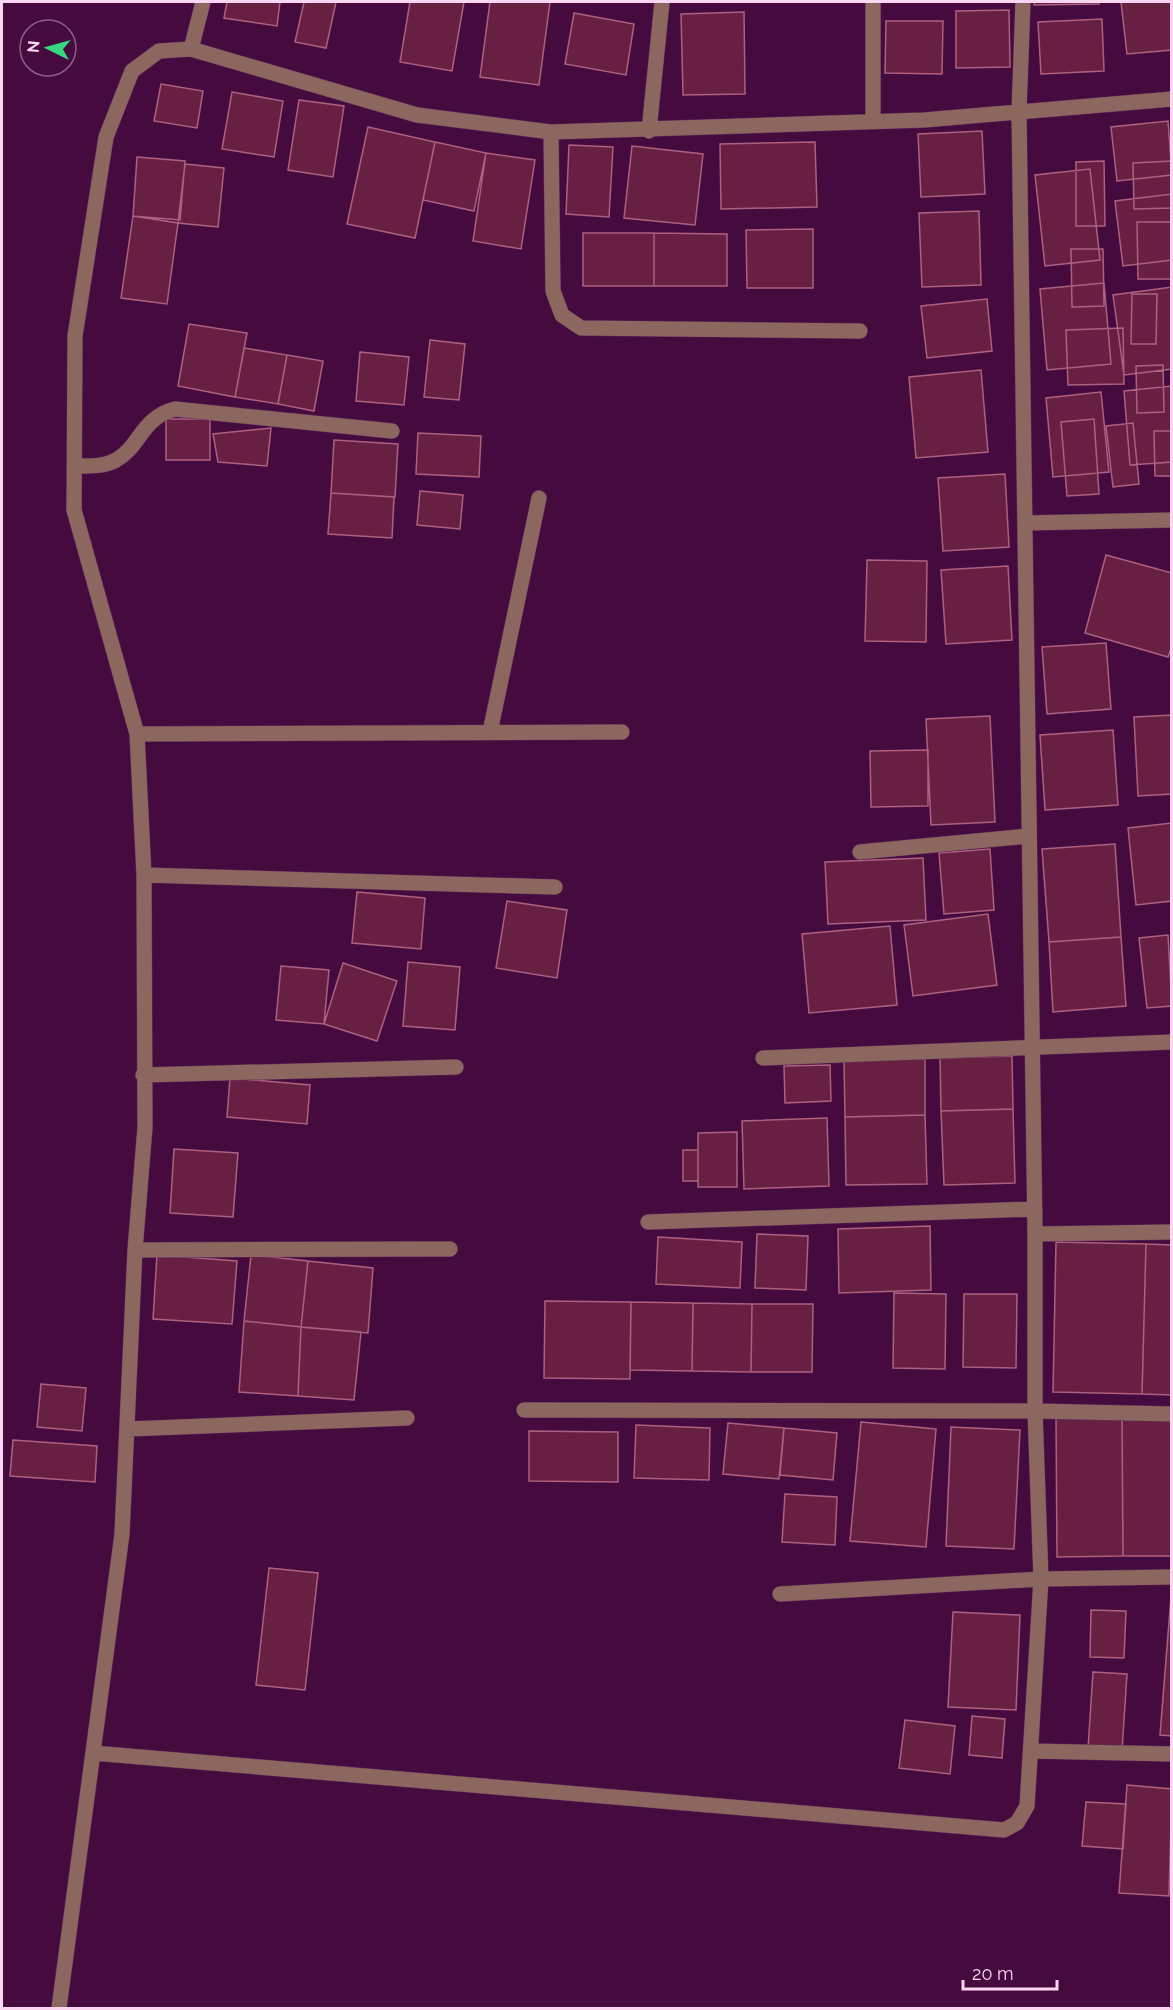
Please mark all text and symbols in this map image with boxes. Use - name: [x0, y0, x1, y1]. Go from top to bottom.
- north arrow: [18, 18, 78, 78]
- text: N: [24, 40, 44, 54]
- scale bar: [963, 1953, 1058, 1991]
- text: 20 m: [972, 1963, 1014, 1984]

